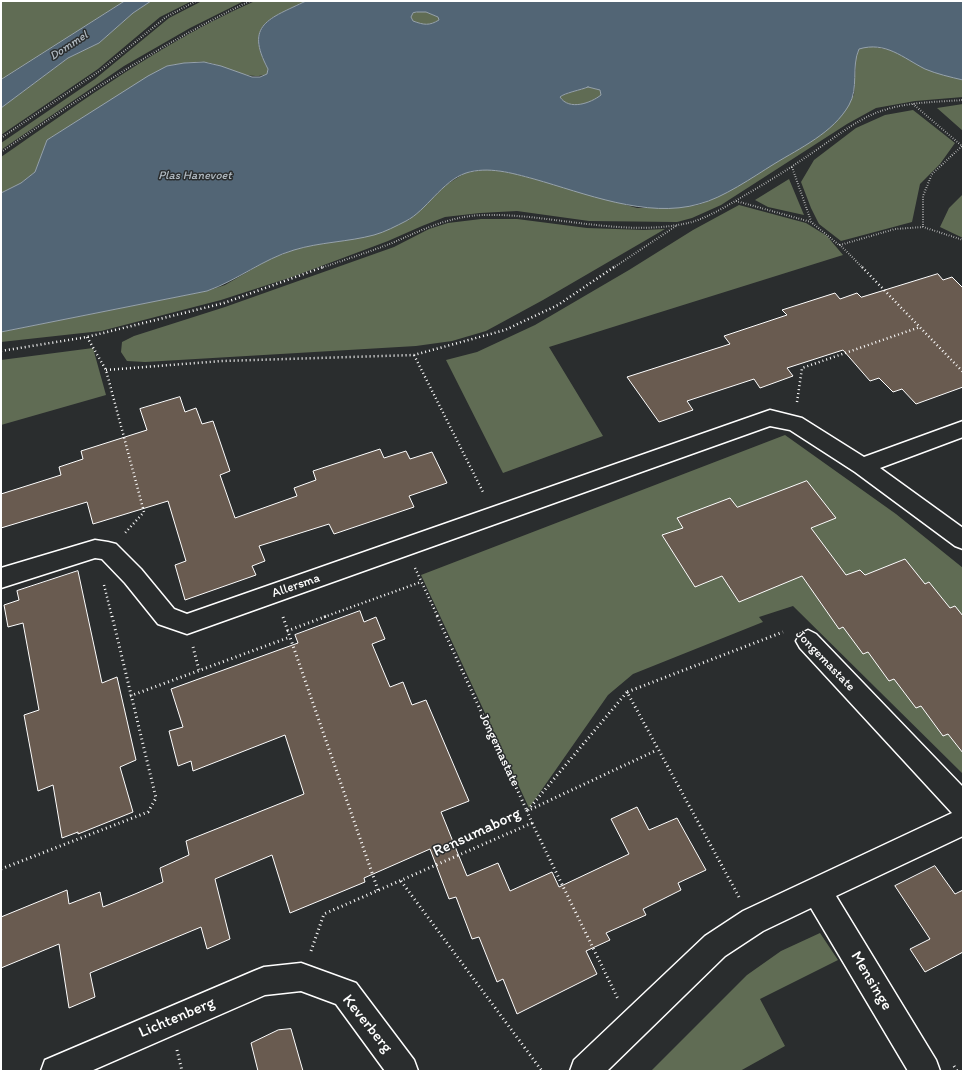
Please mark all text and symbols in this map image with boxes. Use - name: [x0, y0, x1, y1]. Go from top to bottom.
- water label: Dommel: [47, 28, 91, 64]
- water label: Plas Hanevoet: [158, 169, 232, 183]
- street label: Allersma: [270, 571, 322, 601]
- street label: Jongemastate: [792, 627, 858, 695]
- street label: Jongemastate: [475, 711, 523, 789]
- street label: Rensumaborg: [430, 804, 524, 862]
- street label: Mensinge: [846, 948, 896, 1014]
- street label: Keverberg: [338, 991, 396, 1057]
- street label: Lichtenberg: [136, 993, 218, 1043]

